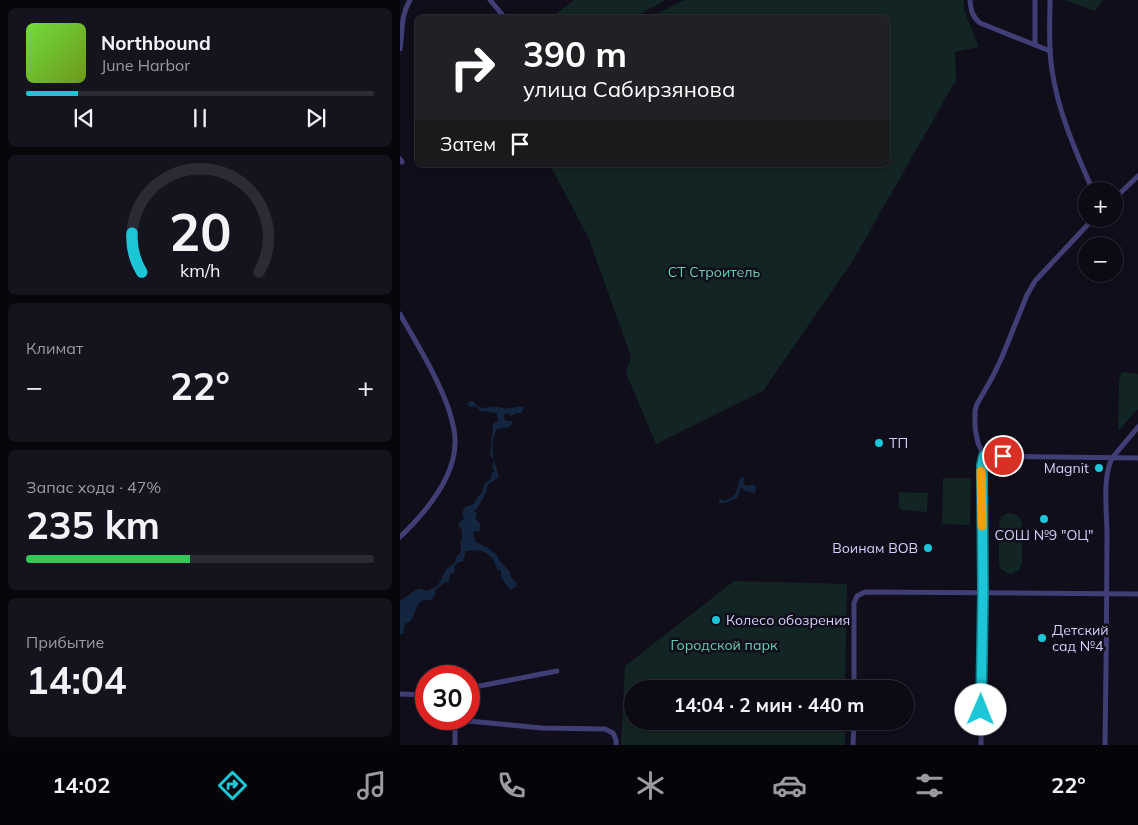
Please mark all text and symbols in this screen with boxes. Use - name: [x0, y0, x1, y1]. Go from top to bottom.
- text: Northbound: [101, 31, 211, 55]
- text: 390 m: [523, 32, 627, 76]
- icon: right: [440, 35, 505, 100]
- text: June Harbor: [101, 55, 190, 75]
- text: улица Сабирзянова: [523, 75, 735, 103]
- icon: previous: [70, 104, 98, 132]
- icon: pause: [186, 104, 214, 132]
- icon: next: [302, 104, 330, 132]
- icon: arrive: [506, 130, 534, 158]
- text: Затем: [440, 132, 496, 156]
- map controls: [1078, 182, 1123, 282]
- button: +: [1078, 182, 1123, 227]
- text: 20: [169, 199, 231, 264]
- button: −: [1078, 237, 1123, 282]
- text: km/h: [180, 259, 220, 281]
- park label: СТ Строитель: [668, 263, 761, 281]
- text: Климат: [26, 338, 83, 358]
- text: 22°: [170, 362, 230, 410]
- text: −: [26, 369, 43, 404]
- text: +: [357, 369, 374, 404]
- place label: ТП: [889, 434, 908, 452]
- pin: [982, 435, 1024, 477]
- marker: ТП: [873, 437, 885, 449]
- icon: arrive: [989, 442, 1017, 470]
- place label: Magnit: [1044, 459, 1089, 477]
- marker: Magnit: [1093, 462, 1105, 474]
- text: Запас хода · 47%: [26, 477, 161, 497]
- text: 235 km: [26, 501, 160, 549]
- marker: СОШ №9 "ОЦ": [1038, 513, 1050, 525]
- place label: СОШ №9 "ОЦ": [995, 526, 1093, 544]
- place label: Воинам ВОВ: [832, 539, 918, 557]
- marker: Воинам ВОВ: [922, 542, 934, 554]
- place label: Колесо обозрения: [726, 611, 850, 629]
- marker: Колесо обозрения: [710, 614, 722, 626]
- place label: Детский сад №4: [1052, 621, 1109, 655]
- text: Прибытие: [26, 632, 104, 652]
- marker: Детский сад №4: [1036, 632, 1048, 644]
- park label: Городской парк: [670, 636, 778, 654]
- text: 14:04: [26, 656, 127, 704]
- speed limit sign: 30: [415, 665, 480, 730]
- position arrow: [954, 683, 1006, 735]
- text: 14:04 · 2 мин · 440 m: [674, 693, 864, 717]
- icon: directions: [215, 768, 250, 803]
- icon: music: [354, 768, 389, 803]
- icon: phone: [494, 768, 529, 803]
- icon: climate: [633, 768, 668, 803]
- icon: car: [772, 768, 807, 803]
- icon: filters: [912, 768, 947, 803]
- text: 14:02: [52, 771, 110, 799]
- text: 22°: [1051, 771, 1086, 799]

